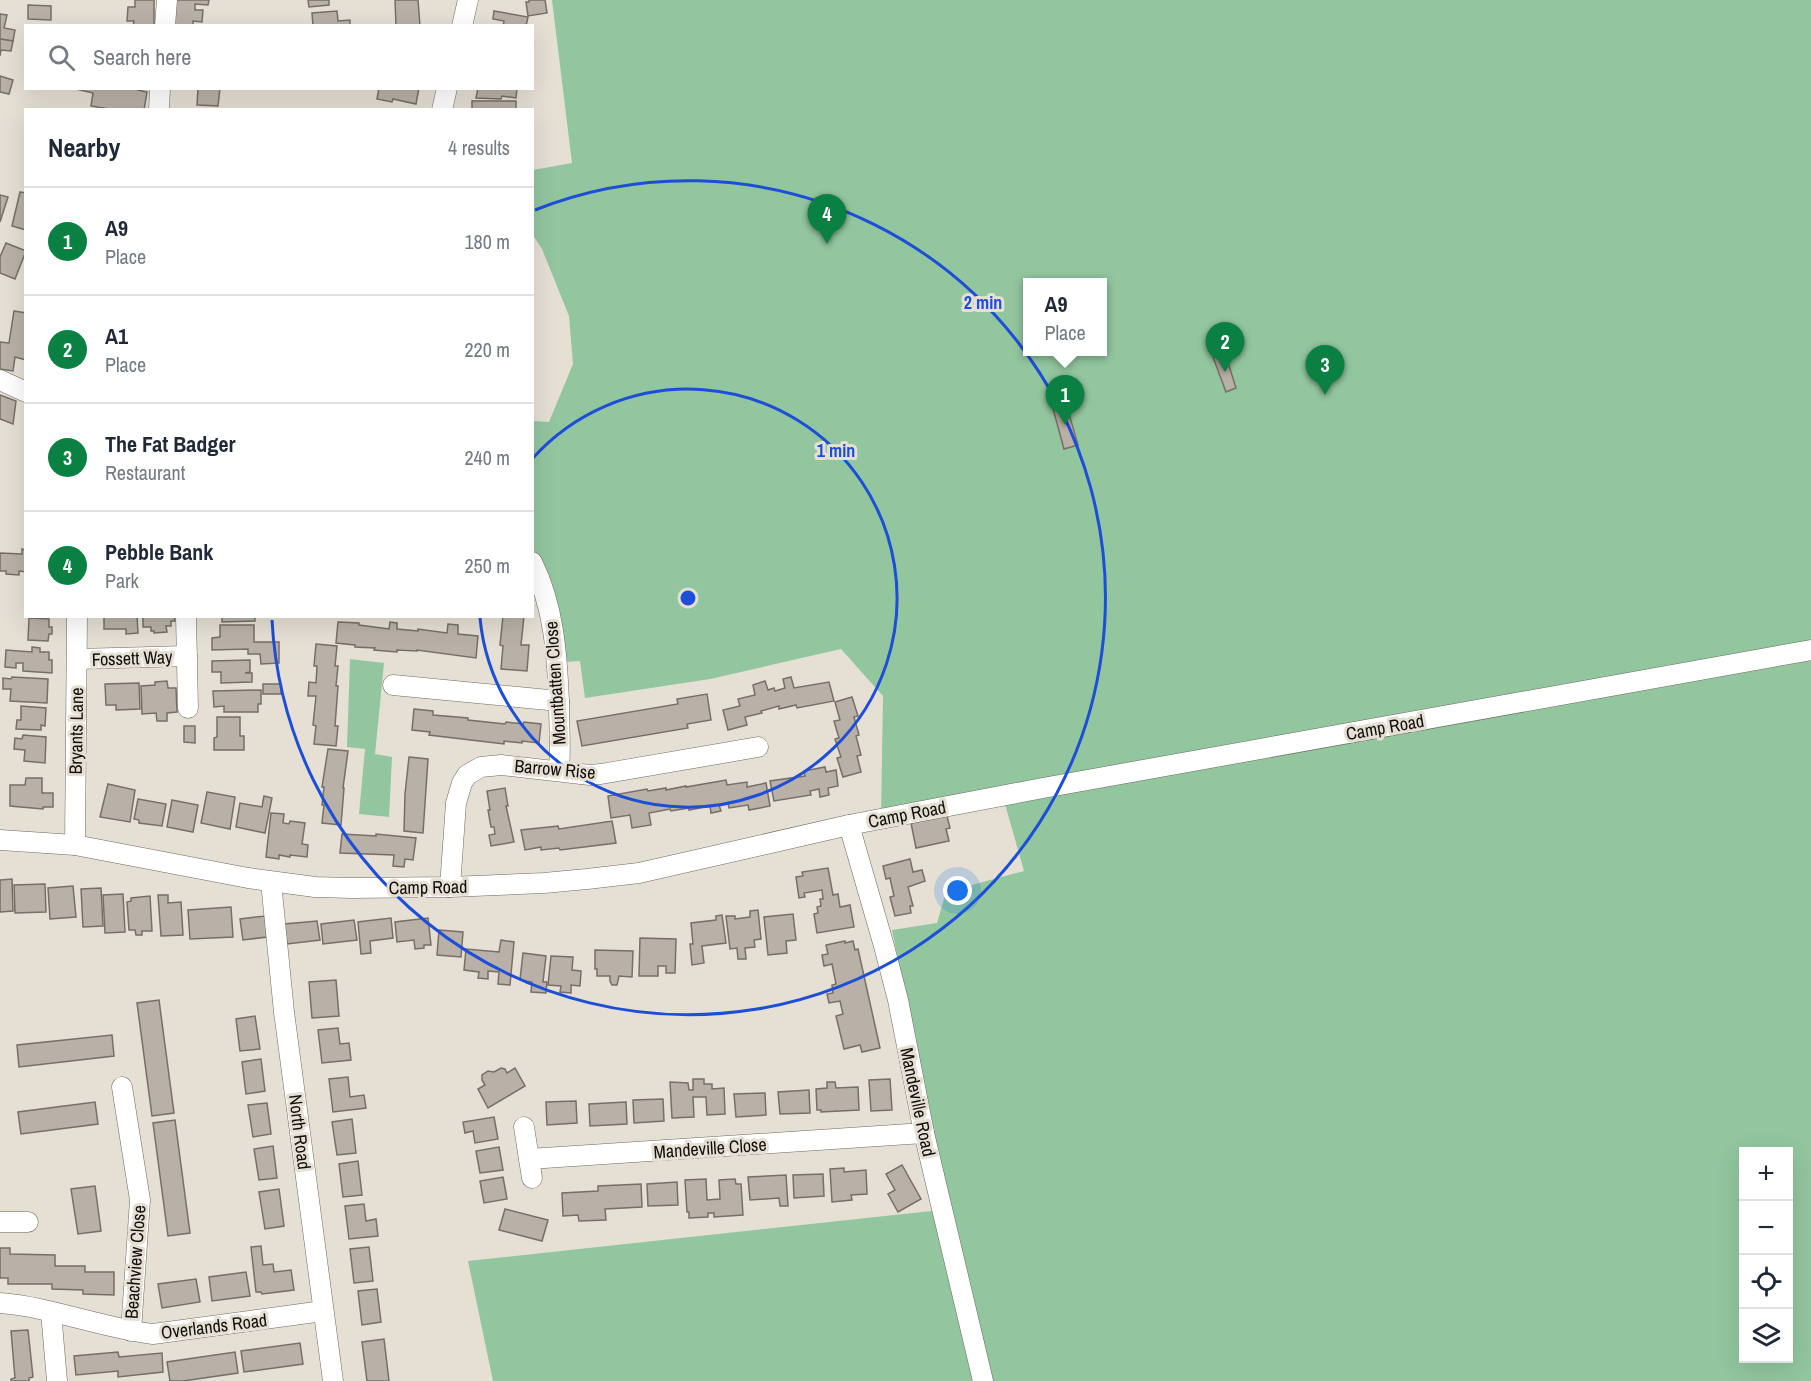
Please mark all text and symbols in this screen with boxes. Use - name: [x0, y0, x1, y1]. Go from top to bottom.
- search box: [24, 24, 534, 90]
- icon: search: [45, 41, 78, 74]
- text: Search here: [93, 42, 191, 72]
- text: Nearby: [48, 130, 120, 165]
- text: 4 results: [448, 134, 510, 161]
- pin: 4: [808, 194, 846, 244]
- text: A9: [105, 213, 128, 243]
- text: 1: [63, 228, 72, 255]
- text: 180 m: [464, 228, 510, 255]
- text: Place: [105, 243, 146, 270]
- popup: [1023, 278, 1107, 356]
- text: A9: [1044, 289, 1068, 319]
- text: 2 min: [964, 290, 1002, 315]
- text: Place: [1044, 319, 1086, 346]
- text: A1: [105, 321, 128, 351]
- pin: 2: [1206, 322, 1244, 372]
- text: 2: [63, 336, 72, 363]
- text: 220 m: [464, 336, 510, 363]
- pin: 3: [1306, 346, 1344, 395]
- text: Place: [105, 351, 146, 378]
- pin: 1: [1046, 376, 1084, 425]
- text: The Fat Badger: [105, 429, 235, 459]
- text: 1 min: [817, 438, 855, 463]
- text: 3: [63, 444, 72, 471]
- text: 240 m: [464, 444, 510, 471]
- text: Restaurant: [105, 459, 185, 486]
- text: Pebble Bank: [105, 537, 213, 567]
- text: 4: [63, 552, 72, 579]
- text: 250 m: [464, 552, 510, 579]
- text: Park: [105, 567, 139, 594]
- centre of rings: [678, 588, 698, 608]
- street label: Mountbatten Close: [538, 620, 572, 746]
- street label: Fossett Way: [91, 644, 173, 672]
- street label: Bryants Lane: [63, 687, 89, 775]
- street label: Camp Road: [1344, 708, 1426, 746]
- street label: Barrow Rise: [513, 753, 597, 785]
- street label: Camp Road: [866, 794, 948, 834]
- street label: Camp Road: [388, 874, 468, 900]
- your location: [943, 876, 972, 905]
- street label: Mandeville Road: [894, 1045, 942, 1159]
- street label: North Road: [283, 1093, 317, 1171]
- street label: Mandeville Close: [653, 1132, 767, 1164]
- map controls: [1739, 1147, 1793, 1363]
- button: +: [1739, 1147, 1793, 1201]
- button: −: [1739, 1201, 1793, 1255]
- street label: Beachview Close: [119, 1204, 151, 1320]
- button: locate: [1739, 1255, 1793, 1309]
- street label: Overlands Road: [160, 1307, 268, 1345]
- button: layers: [1739, 1309, 1793, 1363]

